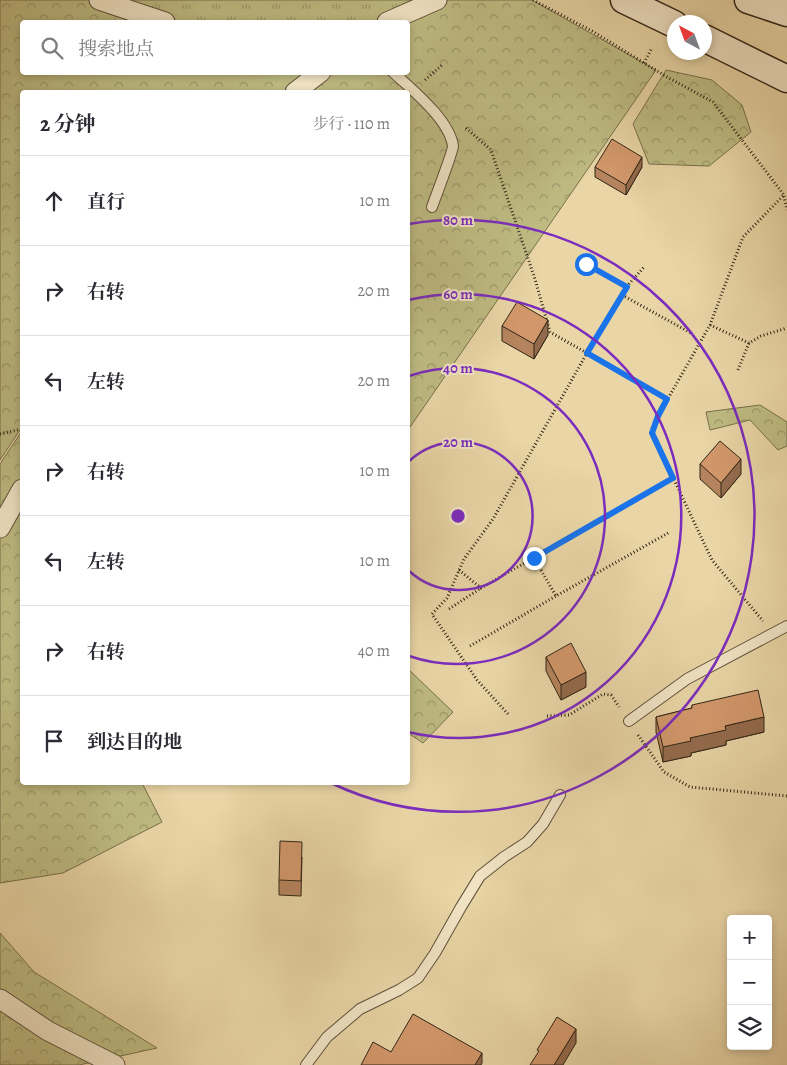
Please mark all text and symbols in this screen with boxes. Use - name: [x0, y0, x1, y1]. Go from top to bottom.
- north arrow: [667, 15, 712, 60]
- search box: [20, 20, 410, 75]
- icon: search: [38, 34, 66, 62]
- text: 搜索地点: [78, 36, 154, 62]
- text: 2 分钟: [40, 110, 96, 138]
- text: 步行 · 110 m: [313, 113, 390, 135]
- icon: ahead: [40, 187, 68, 215]
- text: 直行: [87, 189, 125, 215]
- text: 10 m: [360, 190, 390, 212]
- text: 80 m: [443, 210, 473, 230]
- route start: [575, 253, 598, 276]
- icon: right: [40, 277, 68, 305]
- text: 右转: [87, 279, 125, 305]
- text: 20 m: [357, 280, 390, 302]
- text: 60 m: [443, 284, 473, 304]
- text: 40 m: [443, 358, 473, 378]
- icon: left: [40, 367, 68, 395]
- text: 左转: [87, 369, 125, 395]
- text: 20 m: [357, 370, 390, 392]
- text: 20 m: [443, 432, 473, 452]
- icon: right: [40, 457, 68, 485]
- text: 右转: [87, 459, 125, 485]
- text: 10 m: [360, 460, 390, 482]
- centre of rings: [449, 507, 467, 525]
- icon: left: [40, 547, 68, 575]
- route end: [523, 547, 546, 570]
- text: 左转: [87, 549, 125, 575]
- text: 10 m: [360, 550, 390, 572]
- icon: right: [40, 637, 68, 665]
- text: 右转: [87, 639, 125, 665]
- text: 40 m: [358, 640, 390, 662]
- icon: arrive: [40, 727, 68, 755]
- text: 到达目的地: [87, 729, 182, 755]
- map controls: [727, 915, 772, 1050]
- button: +: [727, 915, 772, 960]
- button: −: [727, 960, 772, 1005]
- button: layers: [727, 1005, 772, 1050]

